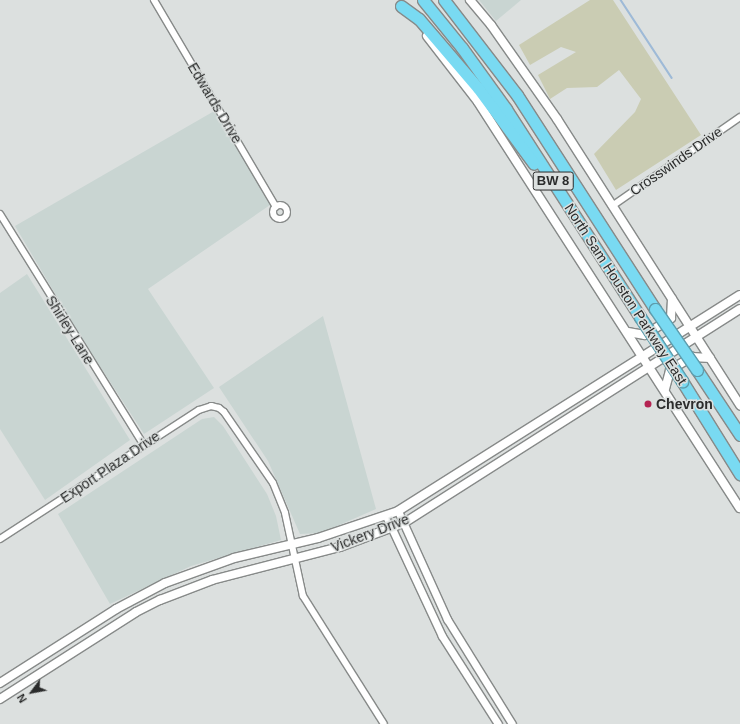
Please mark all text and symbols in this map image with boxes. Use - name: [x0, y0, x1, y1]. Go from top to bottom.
- street label: Edwards Drive: [184, 60, 246, 146]
- street label: Crosswinds Drive: [627, 123, 725, 199]
- road number: BW 8: [532, 170, 574, 192]
- street label: North Sam Houston Parkway East: [561, 200, 691, 388]
- street label: Shirley Lane: [42, 293, 98, 367]
- place label: Chevron: [656, 396, 713, 412]
- marker: Chevron: [643, 399, 653, 409]
- street label: Export Plaza Drive: [57, 428, 163, 506]
- street label: Vickery Drive: [329, 510, 411, 556]
- north arrow: [12, 672, 52, 712]
- text: N: [15, 692, 29, 705]

